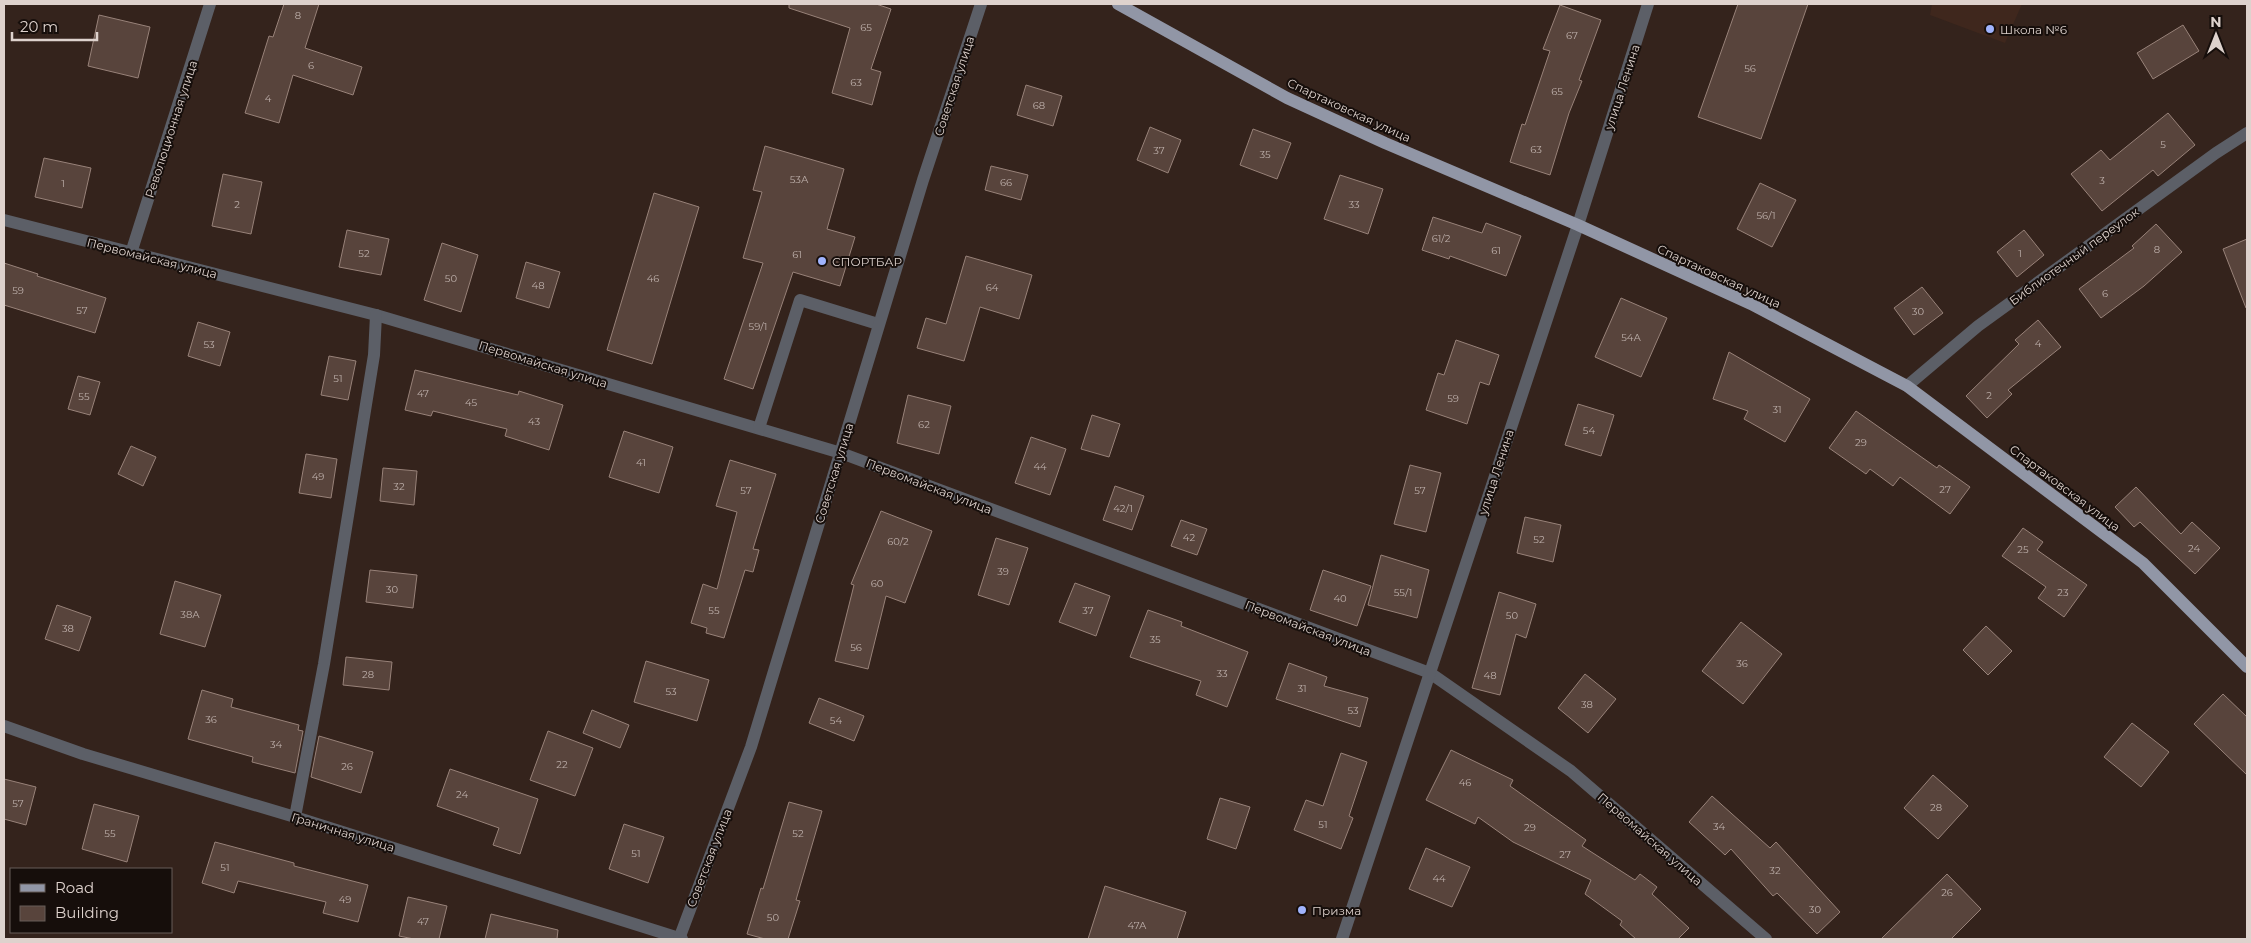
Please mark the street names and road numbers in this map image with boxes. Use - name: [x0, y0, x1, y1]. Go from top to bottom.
- street label: Советская улица: [931, 34, 977, 138]
- street label: улица Ленина: [1601, 42, 1643, 133]
- street label: Революционная улица: [142, 58, 200, 200]
- street label: Спартаковская улица: [1285, 75, 1413, 145]
- street label: Библиотечный переулок: [2006, 204, 2142, 308]
- street label: Первомайская улица: [85, 235, 219, 281]
- street label: Спартаковская улица: [1655, 241, 1783, 311]
- street label: Первомайская улица: [477, 337, 609, 391]
- street label: Советская улица: [812, 421, 856, 525]
- street label: улица Ленина: [1475, 427, 1517, 518]
- street label: Спартаковская улица: [2007, 442, 2123, 534]
- street label: Первомайская улица: [864, 455, 994, 517]
- street label: Первомайская улица: [1243, 597, 1373, 659]
- street label: Первомайская улица: [1595, 789, 1705, 889]
- street label: Советская улица: [683, 807, 735, 909]
- street label: Граничная улица: [290, 809, 396, 855]

